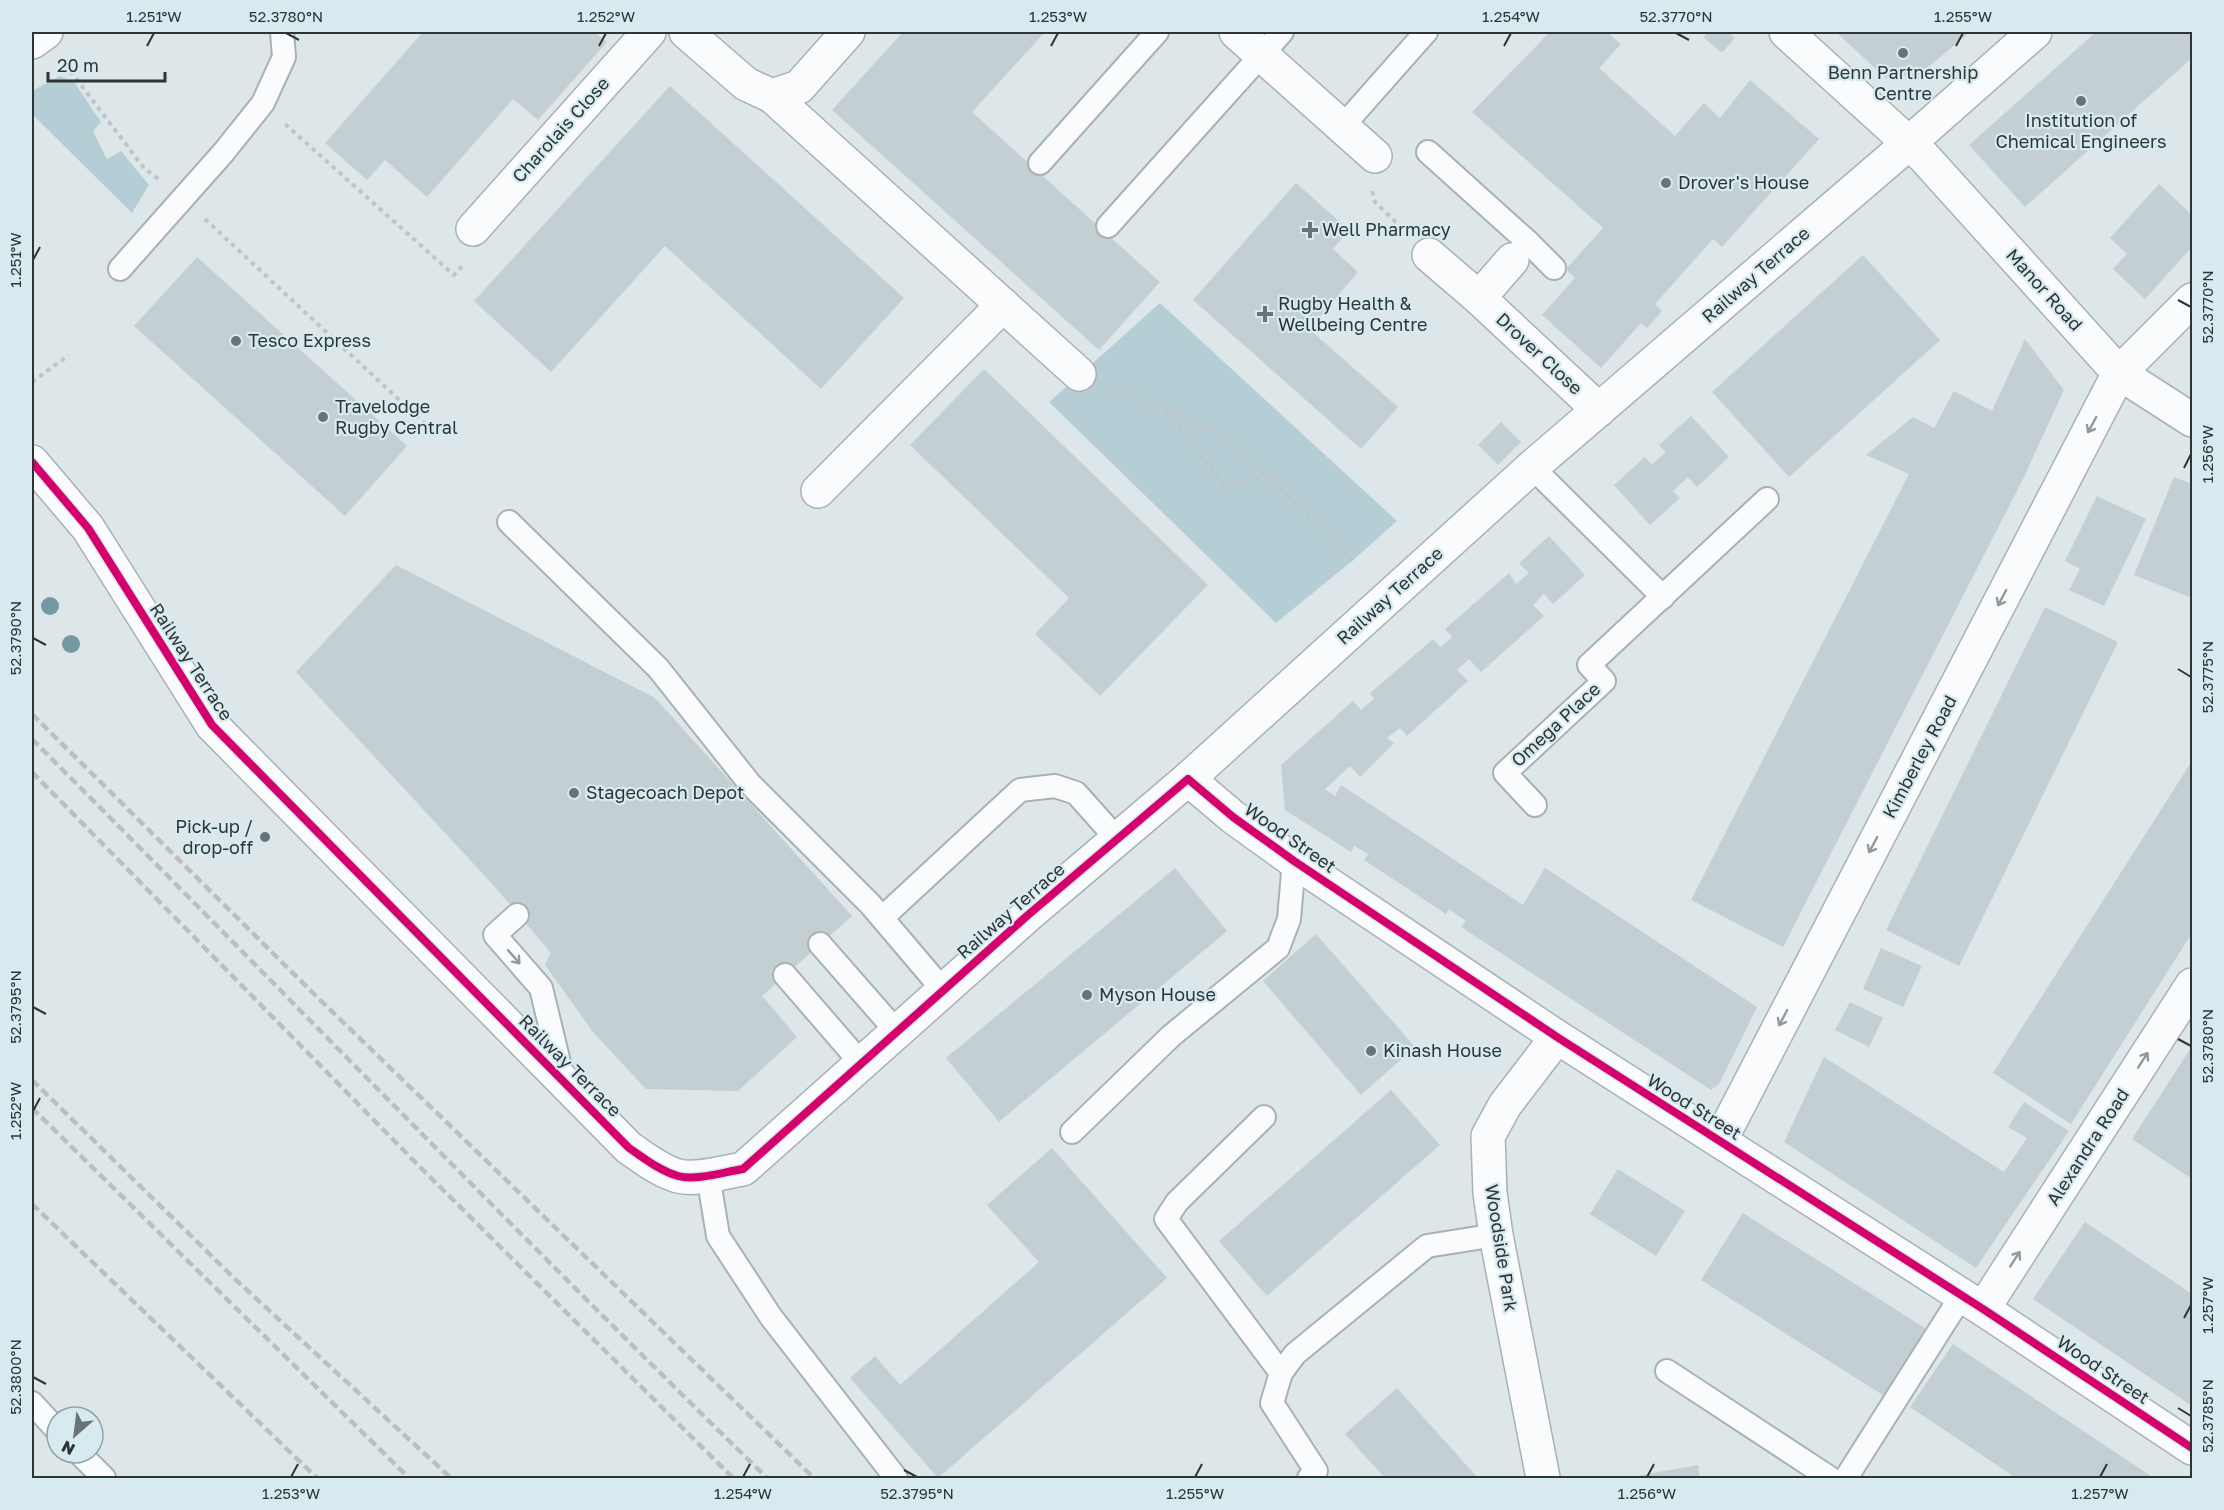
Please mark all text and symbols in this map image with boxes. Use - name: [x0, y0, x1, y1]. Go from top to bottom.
- text: 1.251°W: [126, 7, 182, 25]
- text: 52.3780°N: [249, 7, 323, 25]
- text: 1.252°W: [577, 7, 635, 25]
- text: 1.253°W: [1029, 7, 1087, 25]
- text: 1.254°W: [1482, 7, 1540, 25]
- text: 52.3770°N: [1639, 7, 1713, 25]
- text: 1.255°W: [1934, 7, 1992, 25]
- scale bar: [48, 45, 165, 83]
- marker: Benn Partnership Centre: [1896, 46, 1910, 60]
- text: 20 m: [57, 54, 99, 76]
- place label: Benn Partnership Centre: [1828, 61, 1978, 104]
- street label: Charolais Close: [507, 72, 613, 187]
- marker: Institution of Chemical Engineers: [2074, 94, 2088, 108]
- place label: Institution of Chemical Engineers: [1995, 109, 2167, 152]
- place label: Drover's House: [1678, 171, 1809, 193]
- marker: Drover's House: [1659, 176, 1673, 190]
- place label: Well Pharmacy: [1322, 218, 1451, 240]
- street label: Railway Terrace: [1697, 221, 1814, 327]
- marker: Well Pharmacy: [1303, 223, 1317, 237]
- text: 1.251°W: [6, 232, 24, 288]
- street label: Manor Road: [2002, 244, 2087, 335]
- text: 52.3770°N: [2198, 270, 2216, 344]
- place label: Rugby Health & Wellbeing Centre: [1278, 292, 1428, 335]
- marker: Rugby Health & Wellbeing Centre: [1256, 305, 1274, 323]
- street label: Drover Close: [1492, 308, 1587, 399]
- place label: Tesco Express: [248, 329, 371, 351]
- marker: Tesco Express: [229, 334, 243, 348]
- place label: Travelodge Rugby Central: [335, 395, 458, 438]
- marker: Travelodge Rugby Central: [316, 410, 330, 424]
- one-way arrow: [2086, 416, 2098, 433]
- text: 1.256°W: [2198, 425, 2216, 483]
- street label: Railway Terrace: [1332, 542, 1447, 649]
- one-way arrow: [1996, 589, 2008, 606]
- street label: Railway Terrace: [146, 599, 238, 724]
- text: 52.3790°N: [6, 601, 24, 675]
- text: 52.3775°N: [2198, 641, 2216, 713]
- street label: Omega Place: [1506, 678, 1604, 771]
- street label: Kimberley Road: [1877, 691, 1961, 822]
- place label: Stagecoach Depot: [586, 781, 744, 803]
- marker: Stagecoach Depot: [567, 786, 581, 800]
- street label: Wood Street: [1240, 797, 1341, 877]
- place label: Pick-up / drop-off: [175, 815, 253, 858]
- marker: Pick-up / drop-off: [258, 830, 272, 844]
- one-way arrow: [1867, 836, 1879, 854]
- street label: Railway Terrace: [952, 857, 1069, 963]
- one-way arrow: [506, 948, 520, 964]
- text: 52.3795°N: [6, 970, 24, 1044]
- place label: Myson House: [1099, 983, 1216, 1005]
- marker: Myson House: [1080, 988, 1094, 1002]
- one-way arrow: [1777, 1009, 1788, 1027]
- text: 52.3780°N: [2198, 1009, 2216, 1083]
- street label: Railway Terrace: [515, 1010, 626, 1121]
- place label: Kinash House: [1383, 1039, 1502, 1061]
- marker: Kinash House: [1364, 1044, 1378, 1058]
- one-way arrow: [2137, 1052, 2150, 1069]
- street label: Wood Street: [1643, 1068, 1746, 1144]
- text: 1.252°W: [6, 1082, 24, 1140]
- street label: Alexandra Road: [2041, 1084, 2133, 1209]
- street label: Woodside Park: [1481, 1183, 1523, 1313]
- one-way arrow: [2008, 1251, 2021, 1268]
- text: 1.257°W: [2198, 1276, 2216, 1334]
- street label: Wood Street: [2053, 1330, 2154, 1408]
- text: 52.3800°N: [6, 1339, 24, 1415]
- text: 52.3785°N: [2198, 1379, 2216, 1453]
- north arrow: [45, 1405, 105, 1465]
- text: N: [58, 1437, 78, 1460]
- text: 1.253°W: [262, 1484, 320, 1502]
- text: 1.254°W: [714, 1484, 772, 1502]
- text: 52.3795°N: [880, 1484, 954, 1502]
- text: 1.255°W: [1166, 1484, 1224, 1502]
- text: 1.256°W: [1618, 1484, 1676, 1502]
- text: 1.257°W: [2071, 1484, 2129, 1502]

